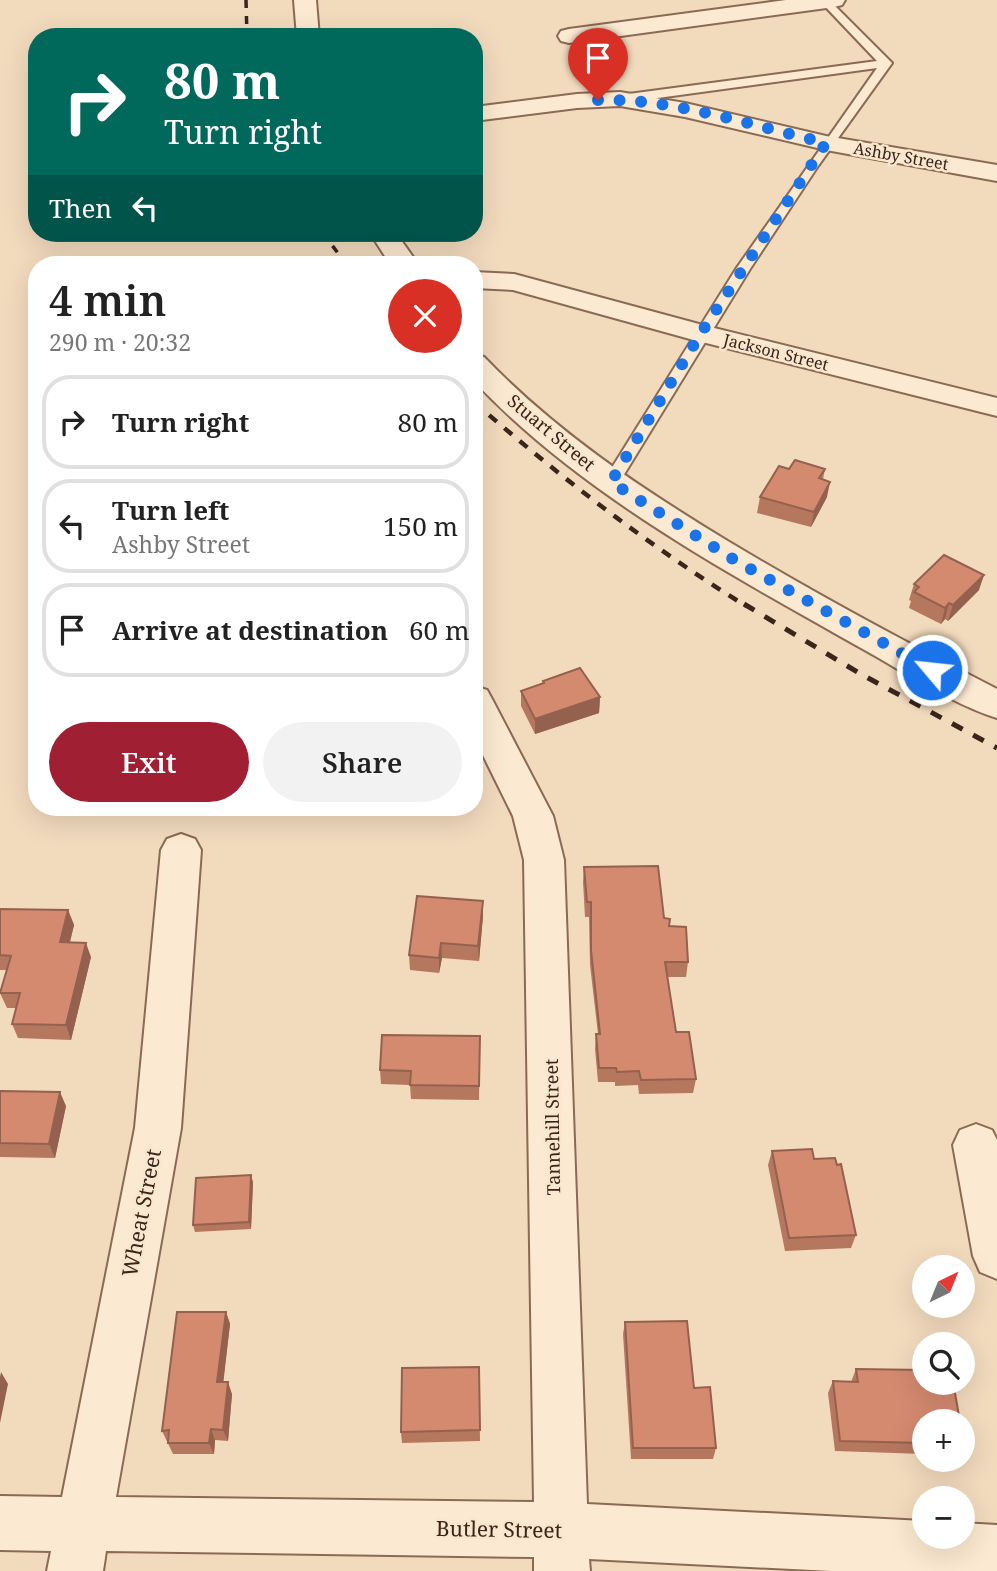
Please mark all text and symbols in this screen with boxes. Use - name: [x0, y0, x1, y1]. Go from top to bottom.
- pin: [568, 28, 628, 100]
- icon: arrive: [579, 39, 617, 77]
- text: 80 m: [164, 47, 280, 113]
- icon: right: [49, 56, 140, 147]
- text: Turn right: [164, 110, 322, 153]
- street label: Ashby Street: [852, 137, 951, 175]
- icon: left: [126, 189, 164, 227]
- text: Then: [49, 190, 112, 226]
- text: 4 min: [49, 271, 166, 328]
- button: close: [388, 279, 462, 353]
- text: 290 m · 20:32: [49, 326, 191, 358]
- street label: Jackson Street: [720, 328, 831, 376]
- street label: Stuart Street: [503, 389, 600, 476]
- icon: right: [53, 403, 91, 441]
- text: Turn right: [112, 404, 249, 440]
- text: 80 m: [398, 404, 458, 440]
- text: Turn left: [112, 492, 229, 528]
- icon: left: [53, 507, 91, 545]
- text: 150 m: [383, 508, 458, 544]
- text: Ashby Street: [112, 528, 250, 560]
- icon: arrive: [53, 611, 91, 649]
- text: Arrive at destination: [112, 612, 388, 648]
- text: 60 m: [409, 612, 469, 648]
- position arrow: [895, 633, 969, 707]
- button: Exit: [49, 722, 249, 802]
- button: Share: [263, 722, 462, 802]
- street label: Tannehill Street: [539, 1058, 565, 1196]
- street label: Wheat Street: [115, 1146, 167, 1279]
- north arrow: [912, 1255, 975, 1318]
- map controls: [912, 1255, 975, 1549]
- button: search: [912, 1332, 975, 1395]
- button: +: [912, 1409, 975, 1472]
- button: −: [912, 1486, 975, 1549]
- street label: Butler Street: [436, 1514, 562, 1544]

